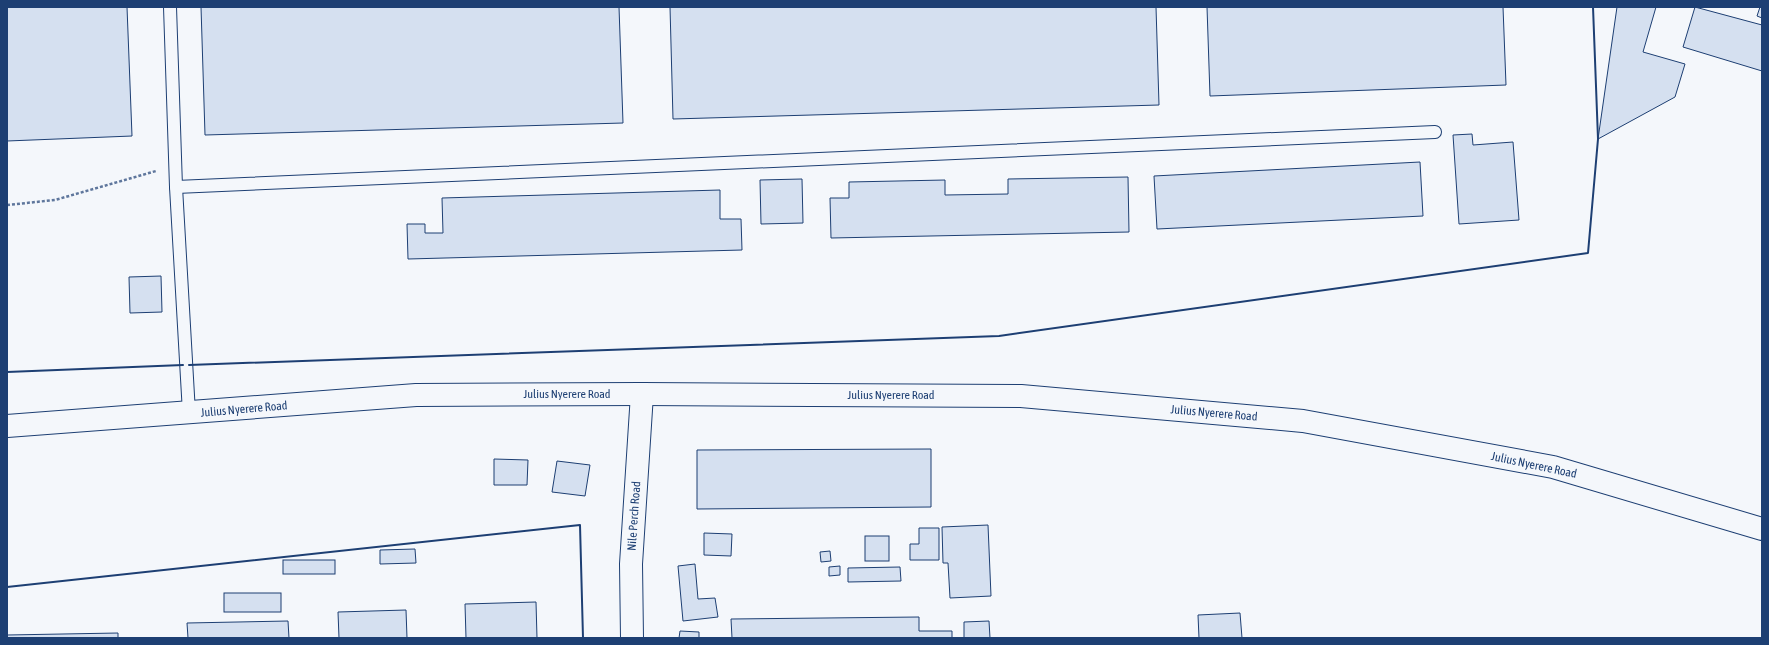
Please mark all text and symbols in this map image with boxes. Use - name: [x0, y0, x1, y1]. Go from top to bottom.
- street label: Julius Nyerere Road: [523, 387, 611, 401]
- street label: Julius Nyerere Road: [847, 388, 935, 402]
- street label: Julius Nyerere Road: [200, 398, 288, 420]
- street label: Julius Nyerere Road: [1170, 402, 1258, 424]
- street label: Julius Nyerere Road: [1490, 449, 1578, 481]
- street label: Nile Perch Road: [625, 481, 643, 551]

